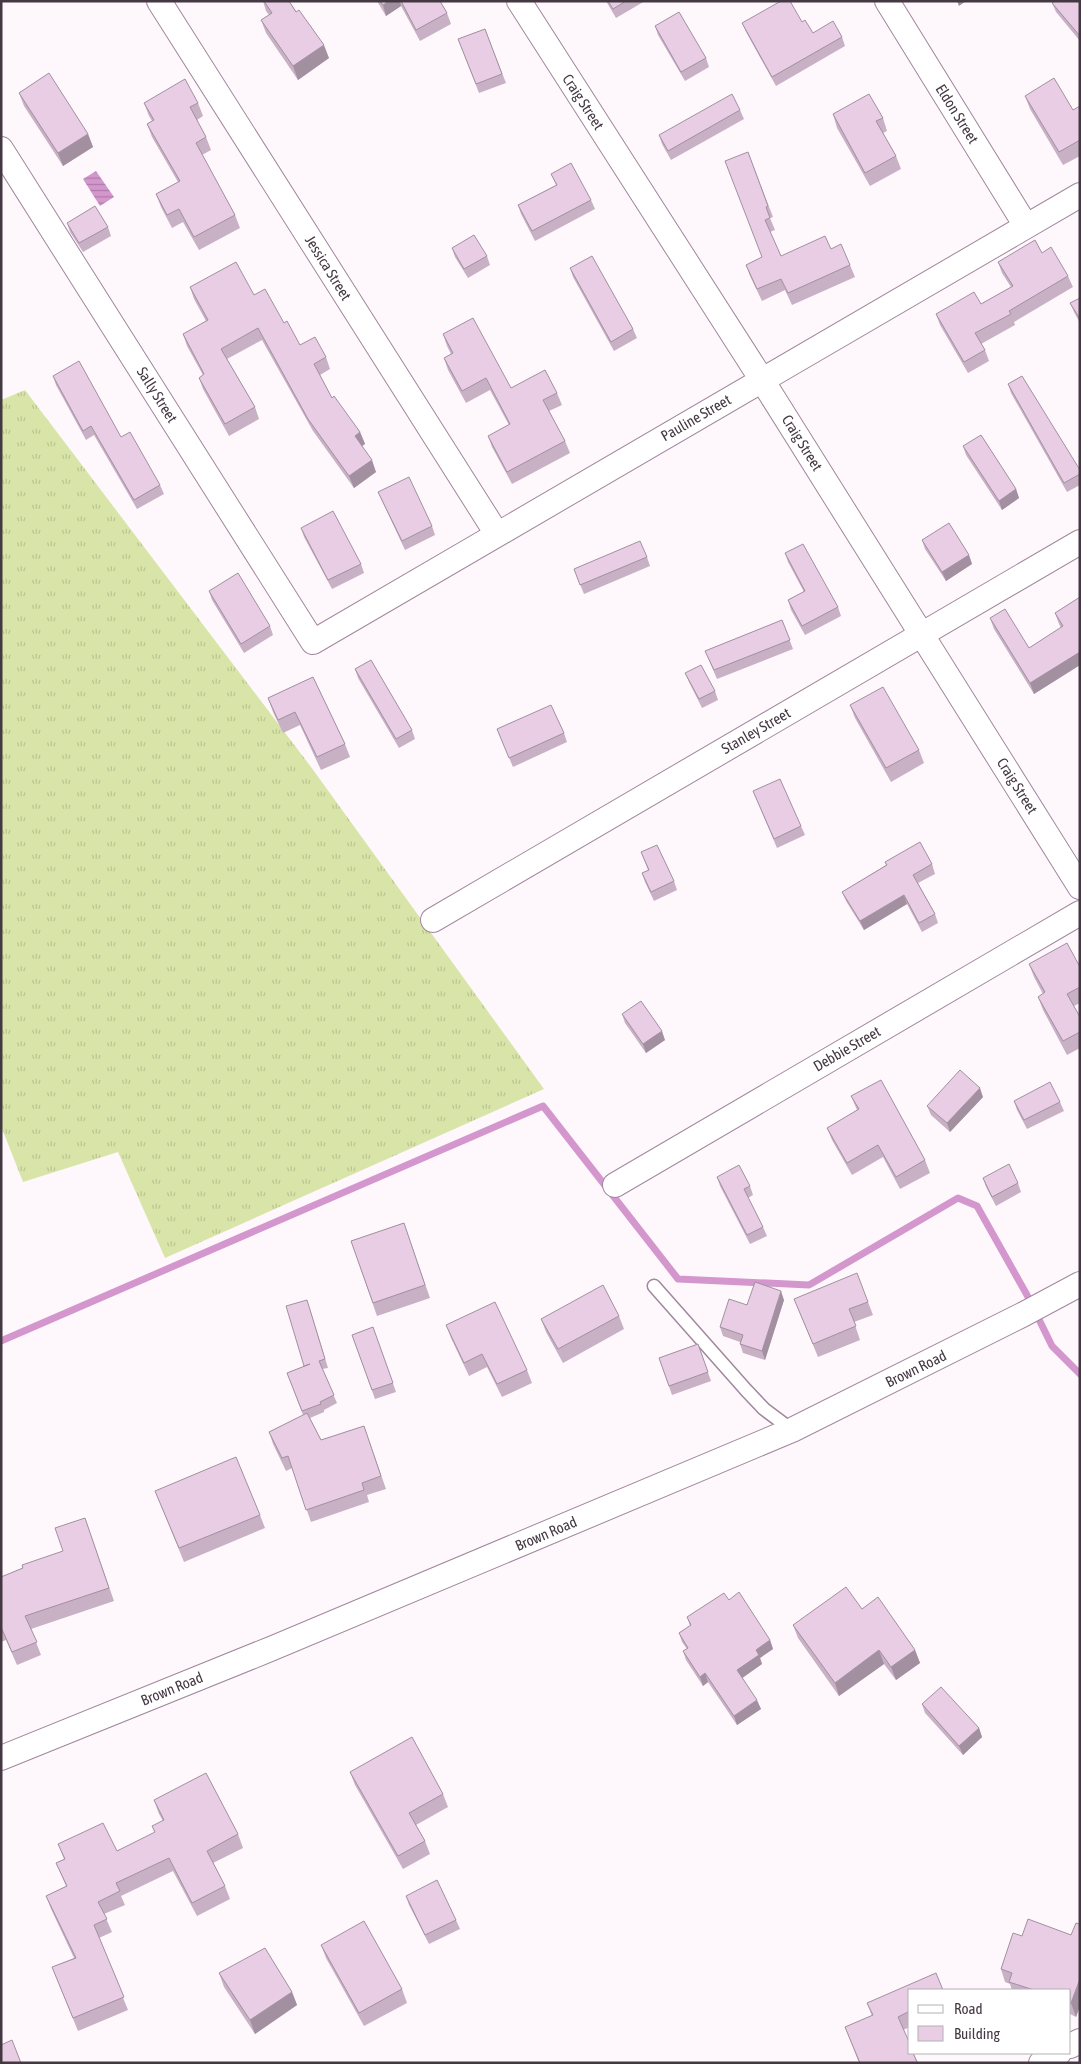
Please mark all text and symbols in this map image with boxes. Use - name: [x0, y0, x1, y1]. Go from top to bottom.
- street label: Craig Street: [559, 71, 608, 133]
- street label: Eldon Street: [933, 81, 982, 146]
- street label: Jessica Street: [302, 232, 355, 303]
- street label: Sally Street: [134, 364, 181, 426]
- street label: Pauline Street: [658, 391, 734, 444]
- street label: Craig Street: [779, 412, 826, 474]
- street label: Stanley Street: [718, 704, 793, 757]
- street label: Craig Street: [994, 755, 1041, 817]
- street label: Debbie Street: [810, 1023, 883, 1075]
- street label: Brown Road: [883, 1347, 949, 1391]
- street label: Brown Road: [512, 1513, 579, 1554]
- street label: Brown Road: [138, 1668, 205, 1709]
- legend: [908, 1989, 1071, 2054]
- text: Road: [954, 2000, 983, 2017]
- text: Building: [954, 2025, 1000, 2042]

